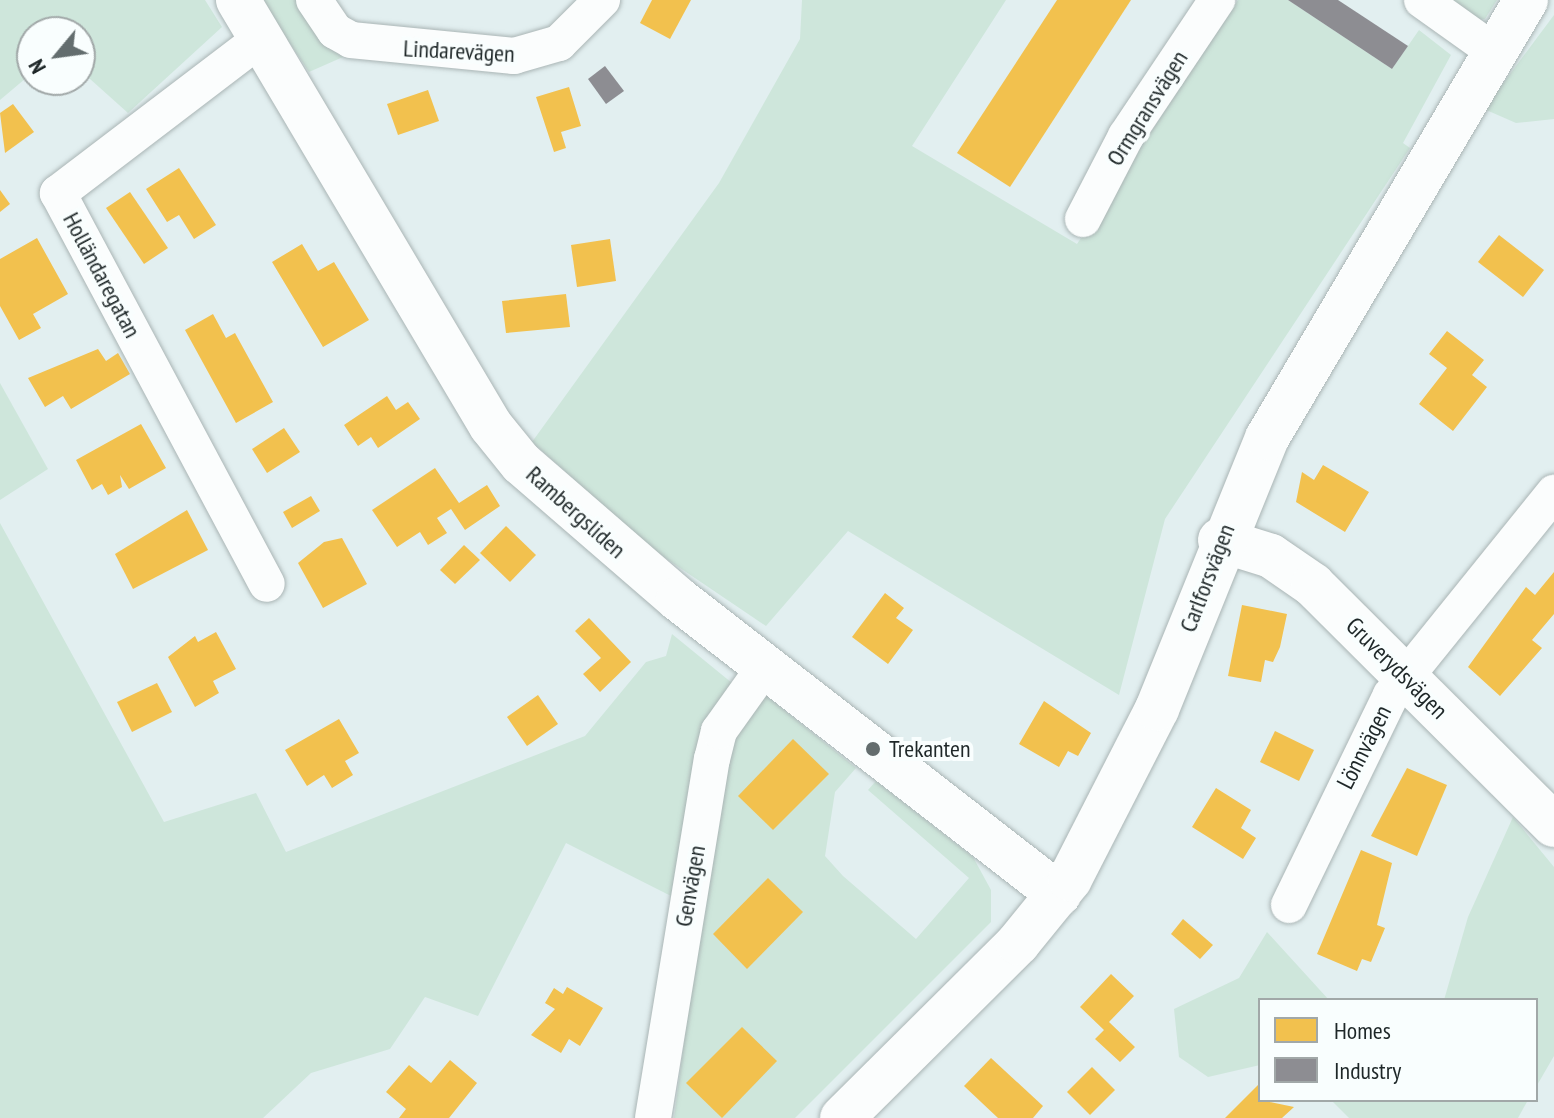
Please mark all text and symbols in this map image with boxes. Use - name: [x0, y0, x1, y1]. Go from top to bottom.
- north arrow: [16, 16, 96, 96]
- street label: Lindarevägen: [403, 34, 515, 68]
- street label: Ormgransvägen: [1100, 45, 1194, 171]
- text: N: [22, 55, 52, 79]
- street label: Holländaregatan: [57, 208, 147, 342]
- street label: Rambergsliden: [520, 460, 632, 564]
- street label: Carlforsvägen: [1173, 520, 1241, 636]
- street label: Gruverydsvägen: [1340, 611, 1454, 725]
- street label: Lönnvägen: [1331, 700, 1397, 794]
- place label: Trekanten: [889, 735, 970, 763]
- marker: Trekanten: [864, 740, 882, 758]
- street label: Genvägen: [669, 843, 711, 929]
- legend: [1258, 998, 1538, 1102]
- text: Homes: [1334, 1015, 1391, 1046]
- text: Industry: [1334, 1055, 1401, 1086]

